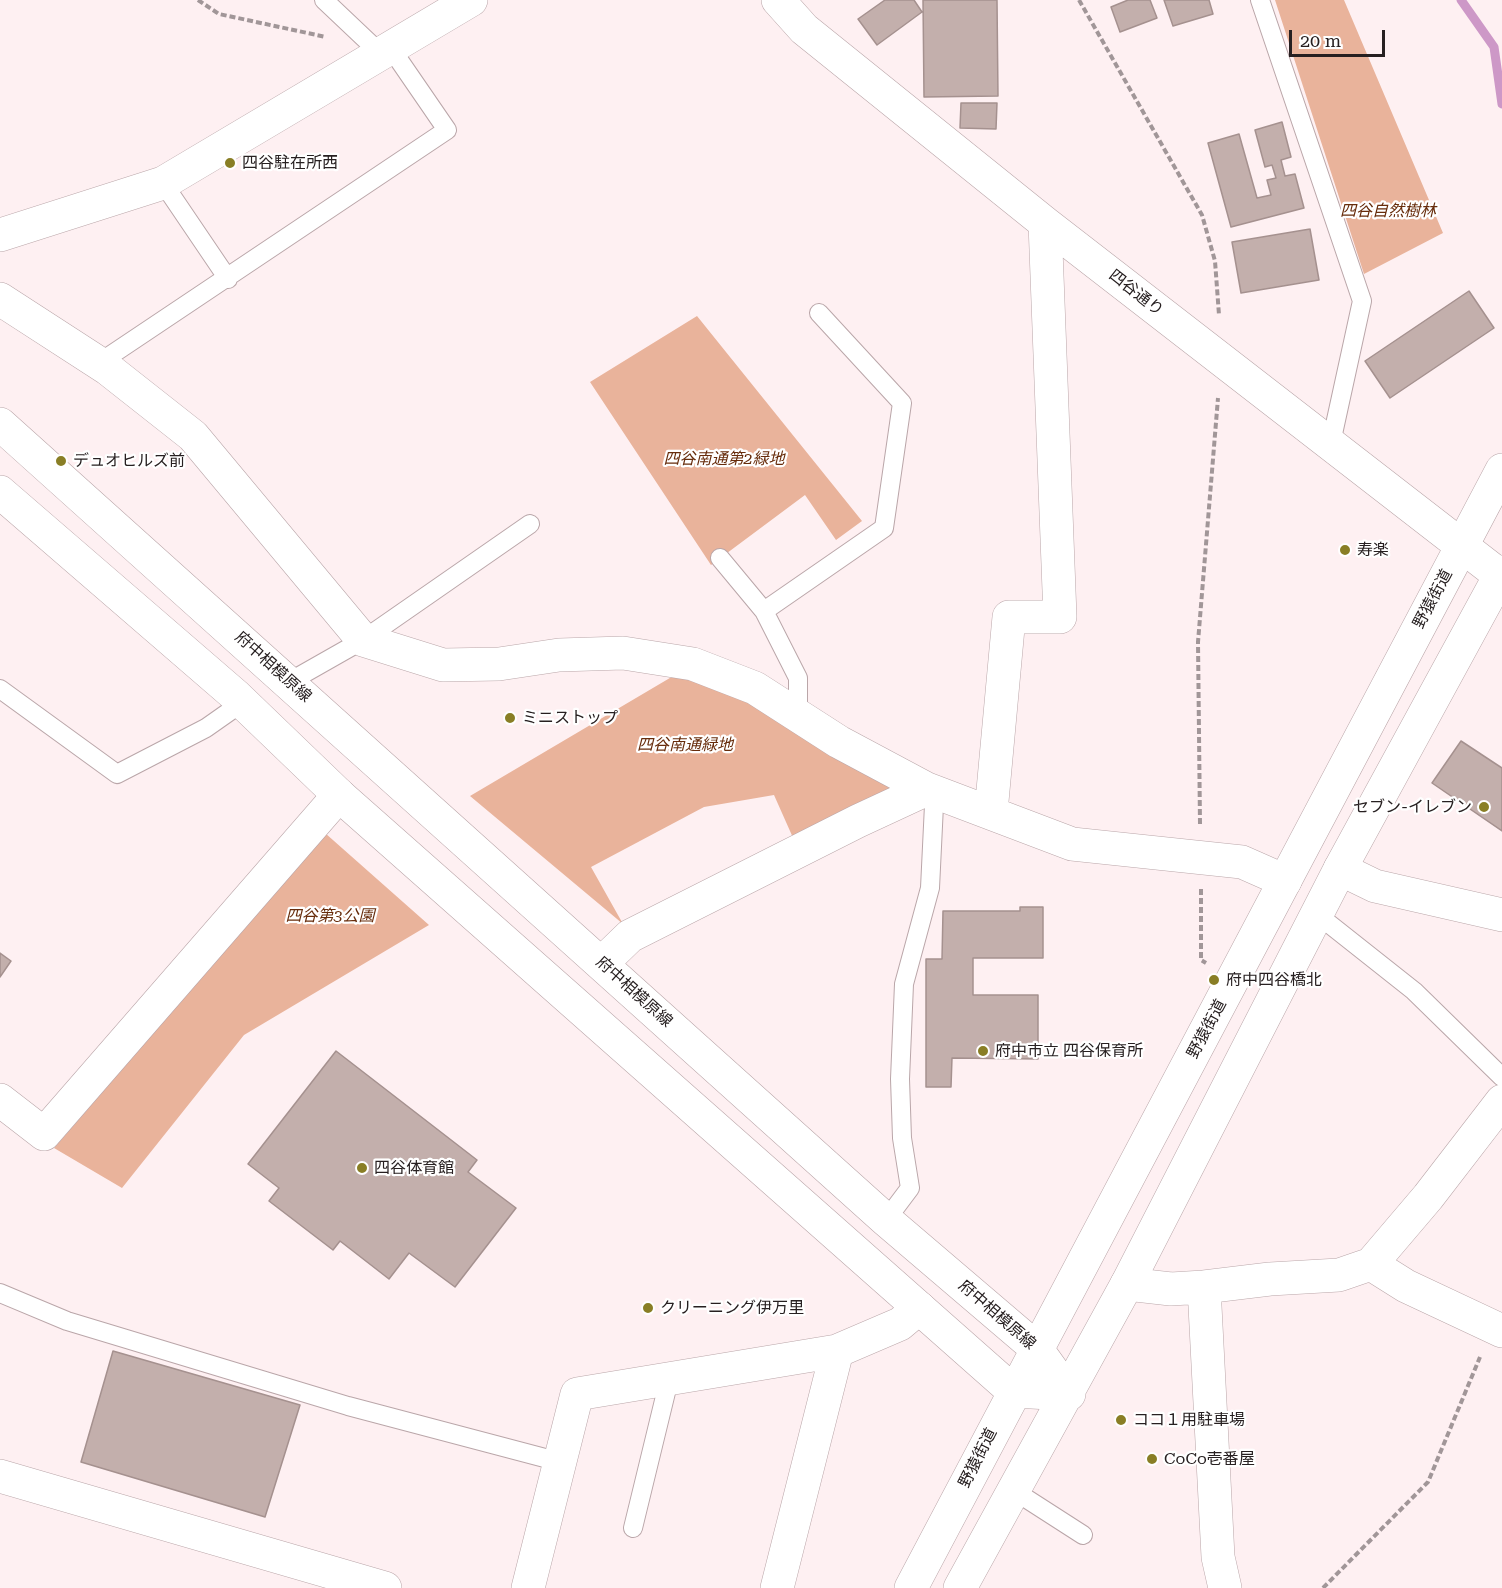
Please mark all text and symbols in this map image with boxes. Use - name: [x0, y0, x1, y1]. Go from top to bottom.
- scale bar: [1292, 18, 1388, 56]
- text: 20 m: [1300, 30, 1341, 51]
- place label: 四谷駐在所西: [242, 153, 338, 173]
- marker: 四谷駐在所西: [223, 156, 237, 170]
- park label: 四谷自然樹林: [1340, 201, 1436, 221]
- street label: 四谷通り: [1105, 266, 1167, 320]
- park label: 四谷南通第2緑地: [664, 449, 784, 469]
- place label: デュオヒルズ前: [73, 451, 185, 471]
- marker: デュオヒルズ前: [54, 454, 68, 468]
- place label: 寿楽: [1357, 540, 1389, 560]
- marker: 寿楽: [1338, 543, 1352, 557]
- street label: 野猿街道: [1410, 566, 1456, 632]
- street label: 府中相模原線: [231, 628, 315, 706]
- place label: ミニストップ: [522, 708, 618, 728]
- marker: ミニストップ: [503, 711, 517, 725]
- park label: 四谷南通緑地: [637, 735, 733, 755]
- place label: セブン-イレブン: [1353, 797, 1472, 817]
- marker: セブン-イレブン: [1477, 800, 1491, 814]
- park label: 四谷第3公園: [286, 906, 374, 926]
- street label: 府中相模原線: [592, 953, 676, 1031]
- place label: 府中四谷橋北: [1226, 970, 1322, 990]
- marker: 府中四谷橋北: [1207, 973, 1221, 987]
- street label: 野猿街道: [1184, 996, 1230, 1062]
- place label: 府中市立 四谷保育所: [995, 1041, 1143, 1061]
- marker: 府中市立 四谷保育所: [976, 1044, 990, 1058]
- place label: 四谷体育館: [374, 1158, 454, 1178]
- marker: 四谷体育館: [355, 1161, 369, 1175]
- street label: 府中相模原線: [954, 1276, 1040, 1354]
- place label: クリーニング伊万里: [660, 1298, 804, 1318]
- marker: クリーニング伊万里: [641, 1301, 655, 1315]
- place label: ココ１用駐車場: [1133, 1410, 1245, 1430]
- marker: ココ１用駐車場: [1114, 1413, 1128, 1427]
- street label: 野猿街道: [955, 1425, 1001, 1491]
- place label: CoCo壱番屋: [1164, 1449, 1255, 1469]
- marker: CoCo壱番屋: [1145, 1452, 1159, 1466]

